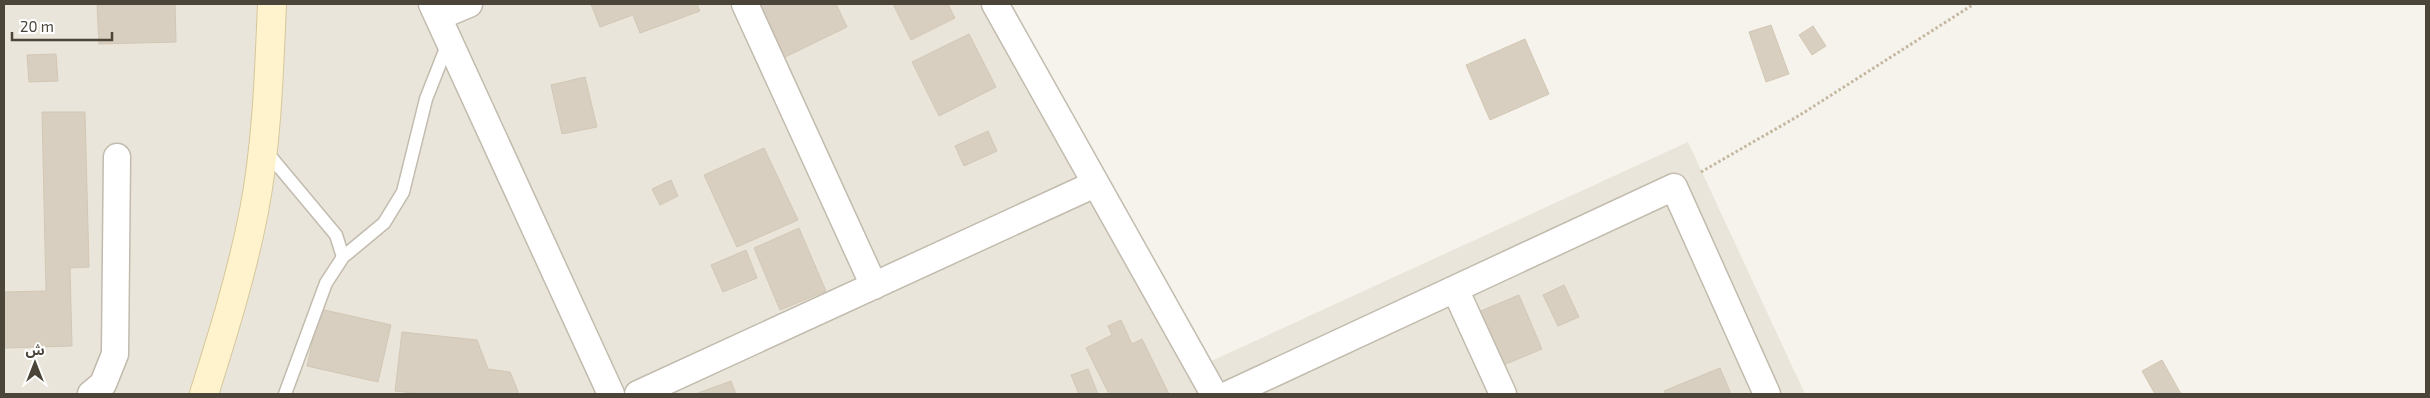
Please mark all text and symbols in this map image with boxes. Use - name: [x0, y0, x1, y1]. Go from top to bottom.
- scale bar: [12, 10, 112, 42]
- text: 20 m: [20, 17, 54, 35]
- north arrow: [10, 338, 60, 388]
- text: ش: [25, 341, 45, 358]

